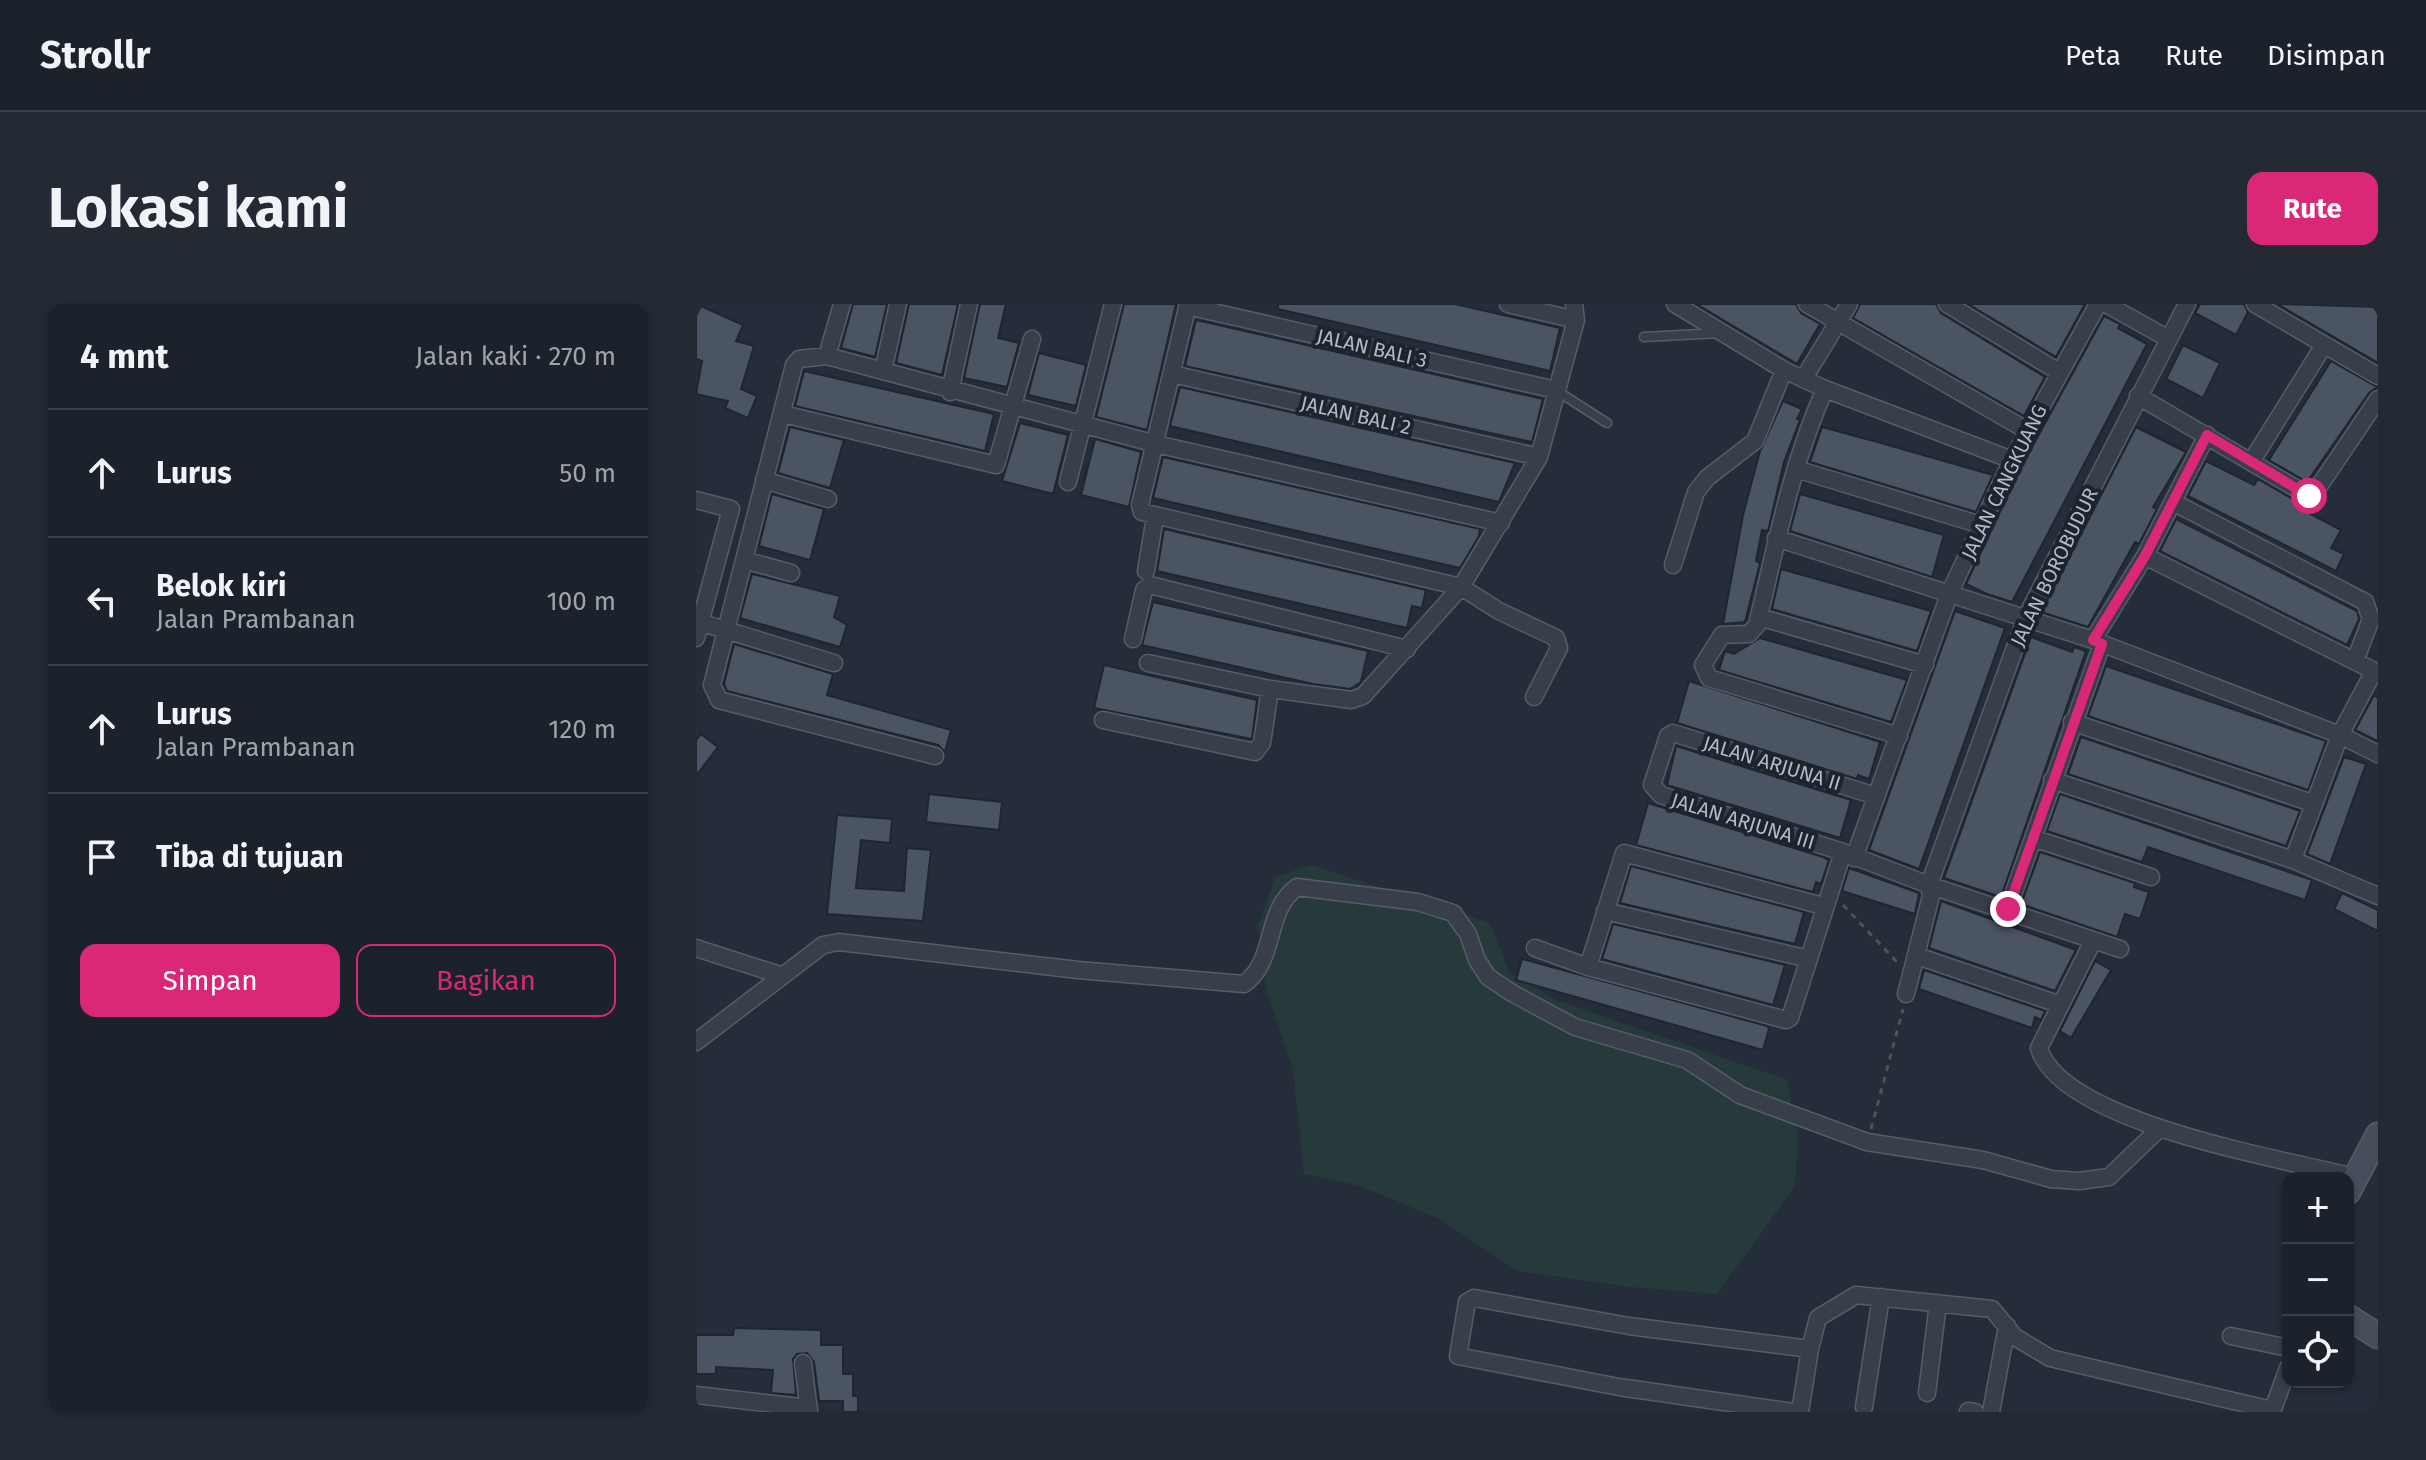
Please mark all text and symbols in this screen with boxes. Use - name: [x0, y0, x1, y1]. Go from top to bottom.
- text: Strollr: [40, 32, 151, 78]
- text: Peta: [2065, 39, 2121, 72]
- text: Rute: [2165, 39, 2223, 72]
- text: Disimpan: [2267, 39, 2386, 72]
- button: Rute: [2247, 172, 2378, 245]
- text: Lokasi kami: [48, 175, 348, 242]
- street label: JALAN BALI 3: [1314, 324, 1430, 372]
- text: 4 mnt: [80, 336, 169, 377]
- text: Jalan kaki · 270 m: [415, 341, 616, 372]
- street label: JALAN BALI 2: [1298, 391, 1414, 439]
- street label: JALAN CANGKUANG: [1956, 401, 2052, 563]
- icon: ahead: [80, 451, 124, 495]
- text: Lurus: [156, 455, 232, 491]
- text: 50 m: [559, 458, 616, 489]
- route start: [2291, 478, 2327, 514]
- street label: JALAN BOROBUDUR: [2005, 484, 2103, 650]
- text: Belok kiri: [156, 568, 287, 604]
- icon: left: [80, 579, 124, 623]
- text: 100 m: [547, 586, 616, 617]
- text: Jalan Prambanan: [156, 604, 356, 635]
- text: Lurus: [156, 696, 232, 732]
- icon: ahead: [80, 707, 124, 751]
- text: 120 m: [548, 714, 616, 745]
- street label: JALAN ARJUNA II: [1700, 731, 1844, 795]
- text: Jalan Prambanan: [156, 732, 356, 763]
- street label: JALAN ARJUNA III: [1668, 788, 1818, 854]
- icon: arrive: [80, 835, 124, 879]
- text: Tiba di tujuan: [156, 839, 343, 875]
- route end: [1990, 891, 2026, 927]
- button: Simpan: [80, 944, 340, 1017]
- button: Bagikan: [356, 944, 616, 1017]
- map controls: [2282, 1172, 2354, 1388]
- button: +: [2282, 1172, 2354, 1244]
- button: −: [2282, 1244, 2354, 1316]
- button: locate: [2282, 1316, 2354, 1388]

